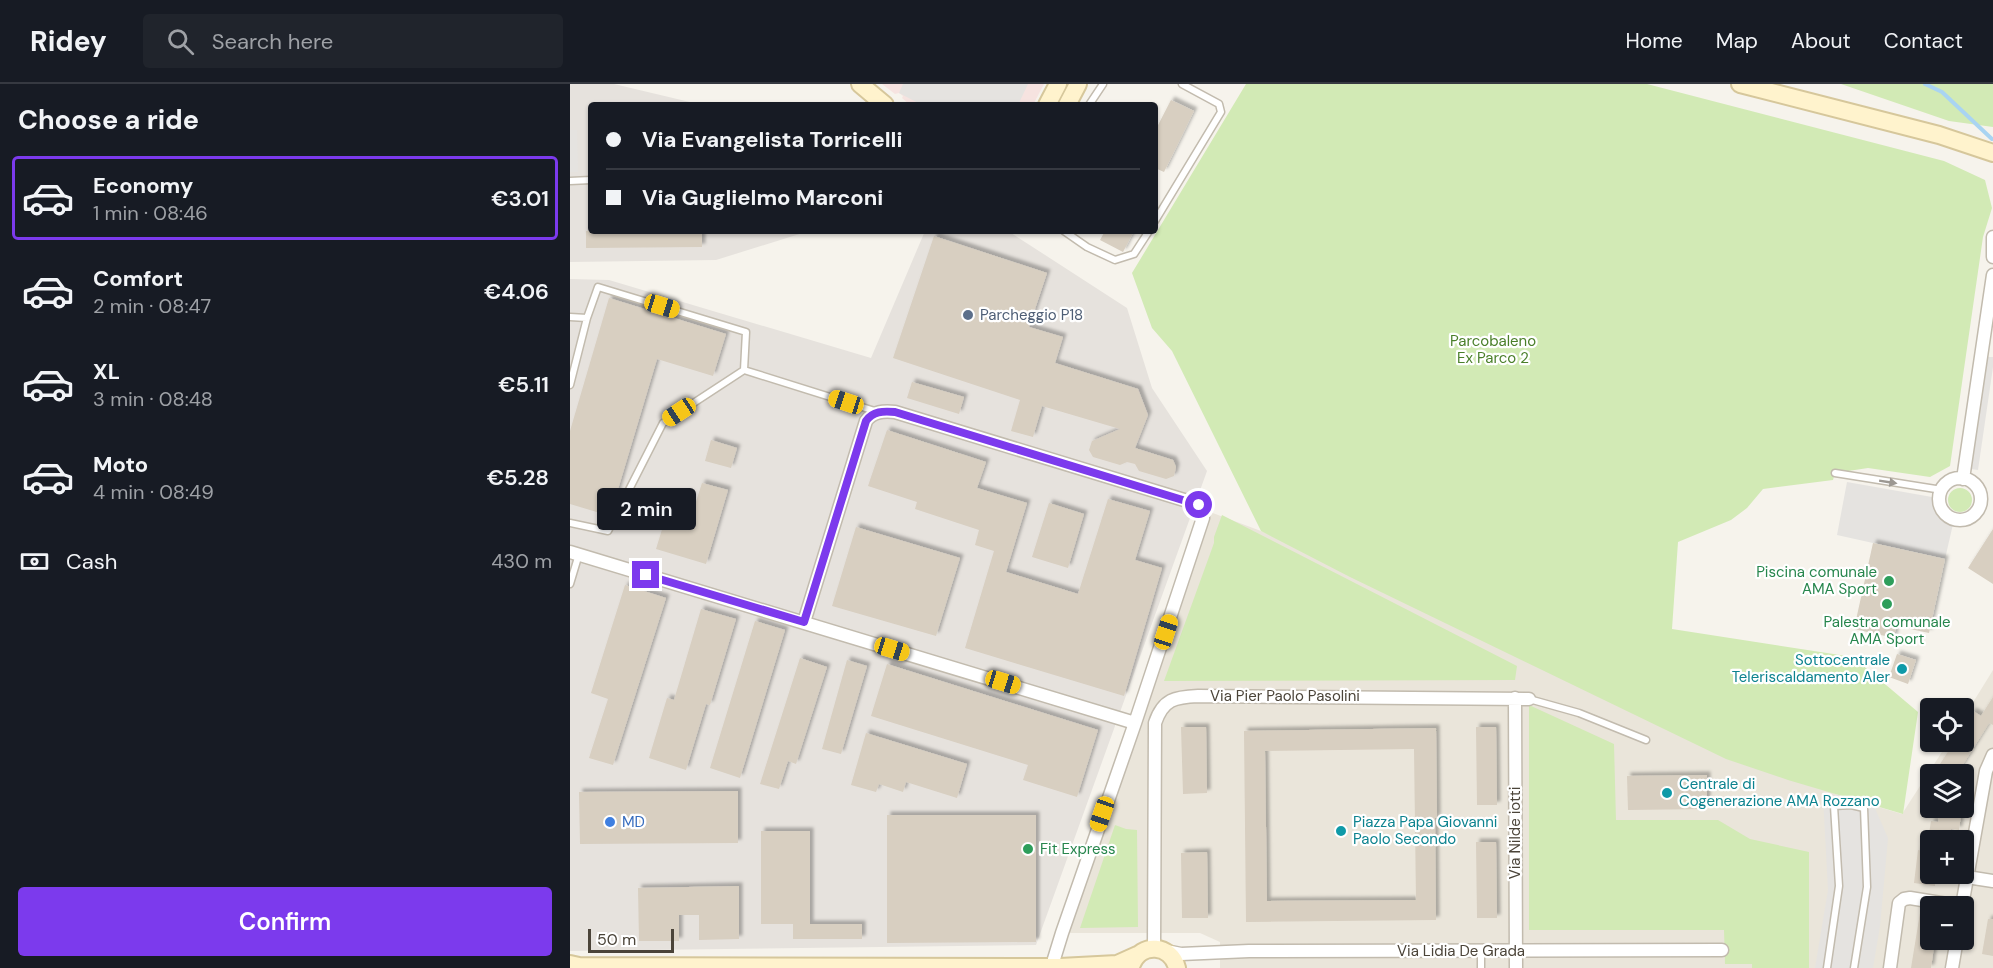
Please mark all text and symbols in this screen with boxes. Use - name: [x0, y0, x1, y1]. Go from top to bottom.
- search box: [143, 14, 563, 68]
- text: Ridey: [30, 23, 107, 60]
- icon: search: [164, 25, 197, 58]
- text: Search here: [212, 27, 333, 56]
- text: Home: [1625, 27, 1683, 55]
- text: Map: [1716, 27, 1758, 55]
- text: About: [1791, 27, 1851, 55]
- text: Contact: [1884, 27, 1963, 55]
- text: Choose a ride: [18, 102, 199, 137]
- text: Via Evangelista Torricelli: [642, 125, 902, 154]
- icon: car: [21, 171, 75, 225]
- text: Economy: [93, 171, 193, 200]
- text: Via Guglielmo Marconi: [642, 183, 883, 212]
- text: €3.01: [491, 184, 549, 213]
- text: 1 min · 08:46: [93, 200, 208, 226]
- icon: car: [21, 264, 75, 318]
- text: Comfort: [93, 264, 183, 293]
- text: €4.06: [484, 277, 549, 306]
- car: [642, 292, 682, 320]
- text: 2 min · 08:47: [93, 293, 211, 319]
- place label: Parcheggio P18: [980, 305, 1083, 325]
- marker: Parcheggio P18: [961, 308, 975, 322]
- park label: Parcobaleno Ex Parco 2: [1450, 331, 1536, 368]
- icon: car: [21, 357, 75, 411]
- text: XL: [93, 357, 120, 386]
- text: €5.11: [498, 370, 549, 399]
- text: 3 min · 08:48: [93, 386, 213, 412]
- car: [826, 388, 866, 416]
- car: [659, 395, 699, 429]
- icon: car: [21, 450, 75, 504]
- text: Moto: [93, 450, 148, 479]
- text: €5.28: [487, 463, 549, 492]
- one-way arrow: [1879, 477, 1898, 486]
- text: 4 min · 08:49: [93, 479, 214, 505]
- callout: 2 min: [596, 488, 695, 530]
- route start: [1185, 491, 1212, 518]
- text: 2 min: [620, 496, 673, 522]
- icon: cash: [18, 545, 51, 578]
- text: Cash: [66, 547, 117, 576]
- text: 430 m: [491, 548, 552, 574]
- route end: [632, 561, 659, 588]
- place label: Piscina comunale AMA Sport: [1756, 562, 1877, 599]
- marker: Piscina comunale AMA Sport: [1882, 574, 1896, 588]
- marker: Palestra comunale AMA Sport: [1880, 597, 1894, 611]
- car: [1152, 612, 1180, 652]
- place label: Palestra comunale AMA Sport: [1823, 612, 1951, 649]
- car: [872, 635, 912, 663]
- place label: Sottocentrale Teleriscaldamento Aler: [1732, 650, 1890, 687]
- marker: Sottocentrale Teleriscaldamento Aler: [1895, 662, 1909, 676]
- car: [983, 668, 1023, 696]
- street label: Via Pier Paolo Pasolini: [1210, 686, 1360, 706]
- map controls: [1920, 698, 1974, 950]
- button: locate: [1920, 698, 1974, 752]
- button: layers: [1920, 764, 1974, 818]
- place label: Centrale di Cogenerazione AMA Rozzano: [1679, 774, 1880, 811]
- marker: Centrale di Cogenerazione AMA Rozzano: [1660, 786, 1674, 800]
- street label: Via Nilde iotti: [1505, 787, 1525, 879]
- car: [1088, 794, 1116, 834]
- place label: MD: [622, 812, 645, 832]
- place label: Piazza Papa Giovanni Paolo Secondo: [1353, 812, 1497, 849]
- marker: MD: [603, 815, 617, 829]
- marker: Piazza Papa Giovanni Paolo Secondo: [1334, 824, 1348, 838]
- button: +: [1920, 830, 1974, 884]
- place label: Fit Express: [1040, 839, 1116, 859]
- marker: Fit Express: [1021, 842, 1035, 856]
- button: Confirm: [18, 887, 552, 956]
- button: −: [1920, 896, 1974, 950]
- scale bar: [588, 926, 674, 954]
- text: 50 m: [597, 929, 636, 950]
- street label: Via Lidia De Grada: [1397, 941, 1525, 961]

